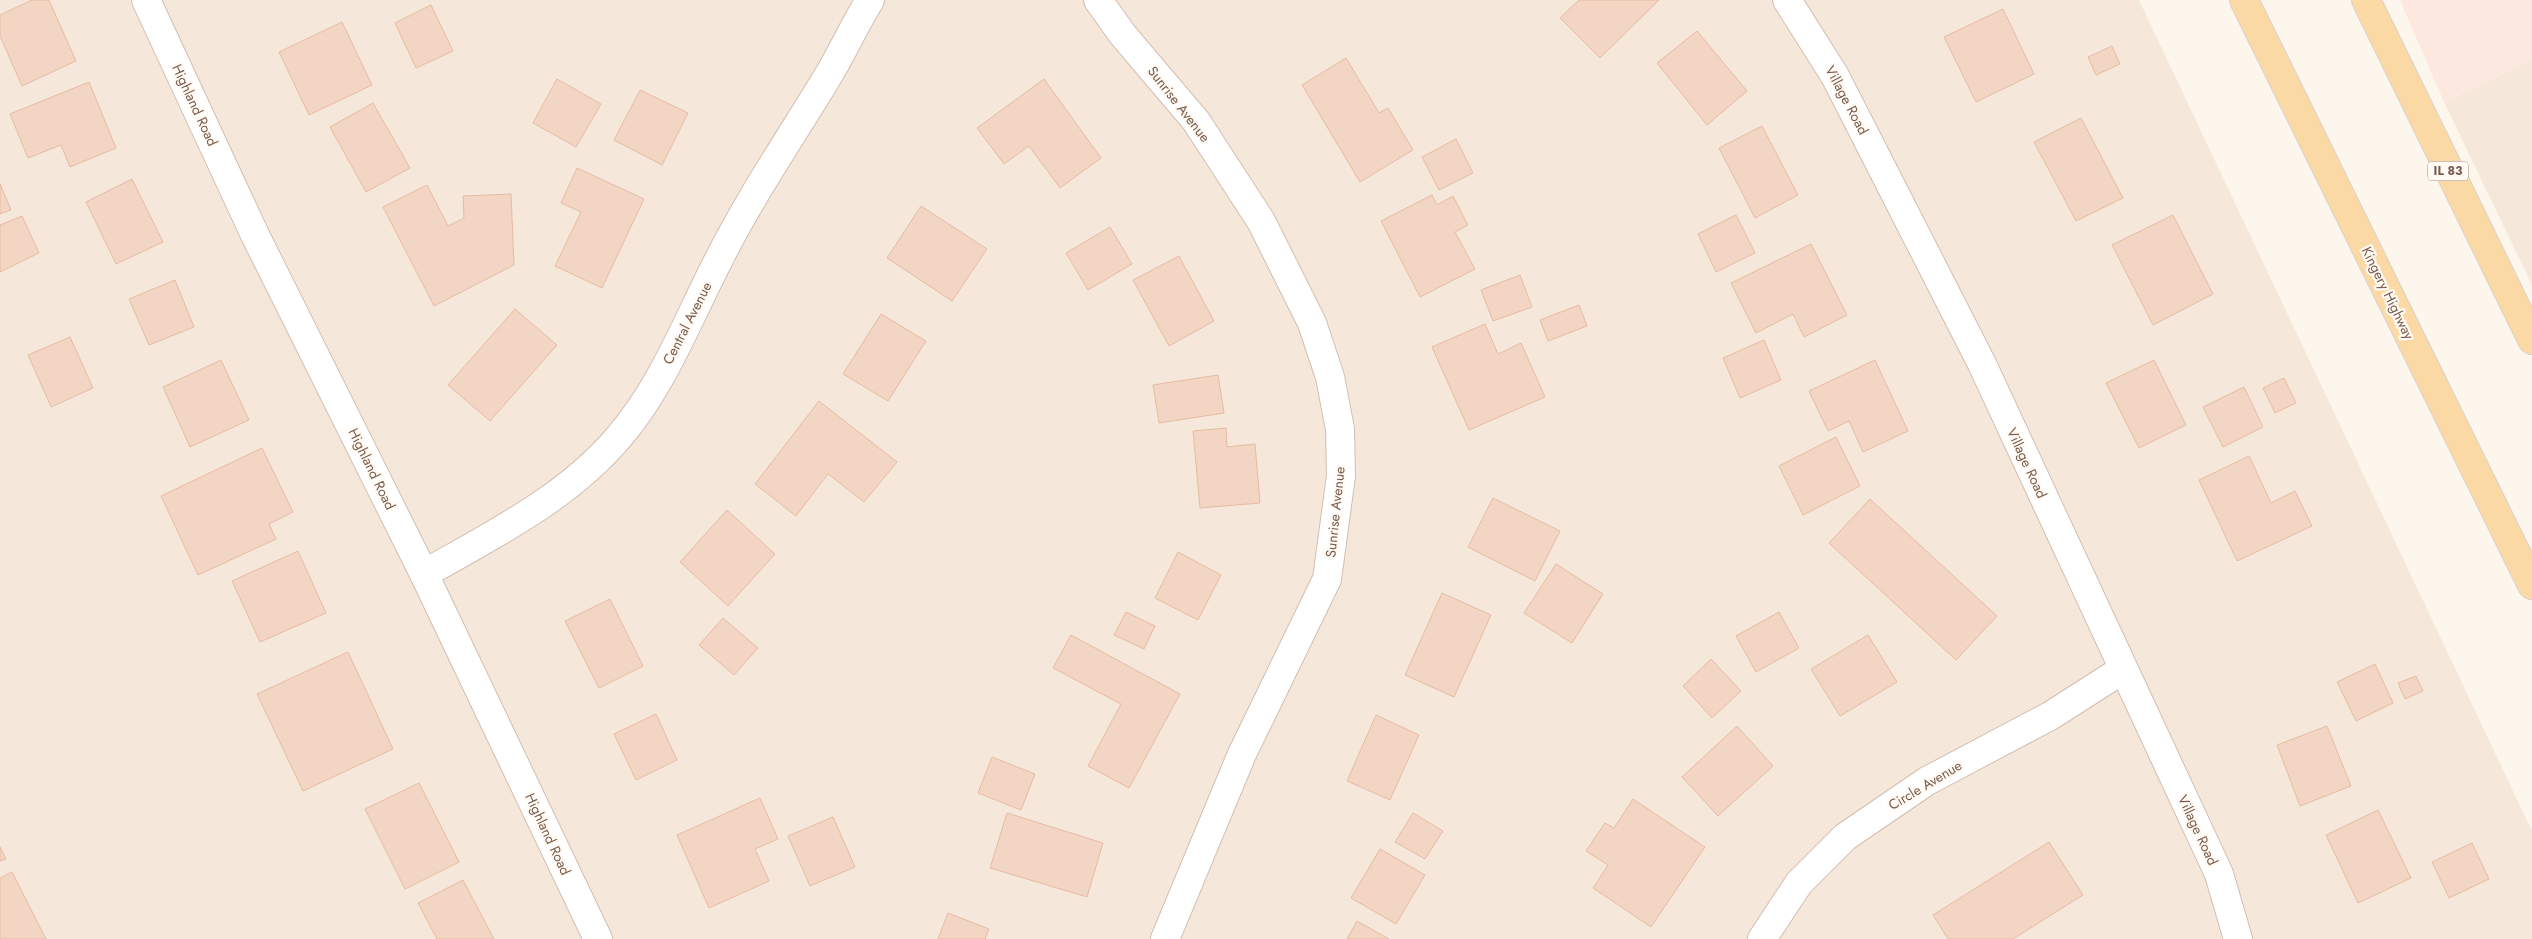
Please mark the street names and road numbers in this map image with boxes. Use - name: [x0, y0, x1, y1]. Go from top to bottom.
- street label: Highland Road: [167, 61, 223, 149]
- street label: Sunrise Avenue: [1143, 62, 1215, 146]
- street label: Village Road: [1820, 62, 1874, 138]
- road number: IL 83: [2428, 162, 2468, 180]
- street label: Kingery Highway: [2357, 243, 2419, 343]
- street label: Central Avenue: [658, 278, 716, 368]
- street label: Village Road: [2002, 424, 2052, 502]
- street label: Highland Road: [344, 425, 400, 513]
- street label: Sunrise Avenue: [1320, 465, 1350, 559]
- street label: Circle Avenue: [1884, 755, 1966, 815]
- street label: Highland Road: [520, 790, 576, 878]
- street label: Village Road: [2173, 791, 2223, 869]

